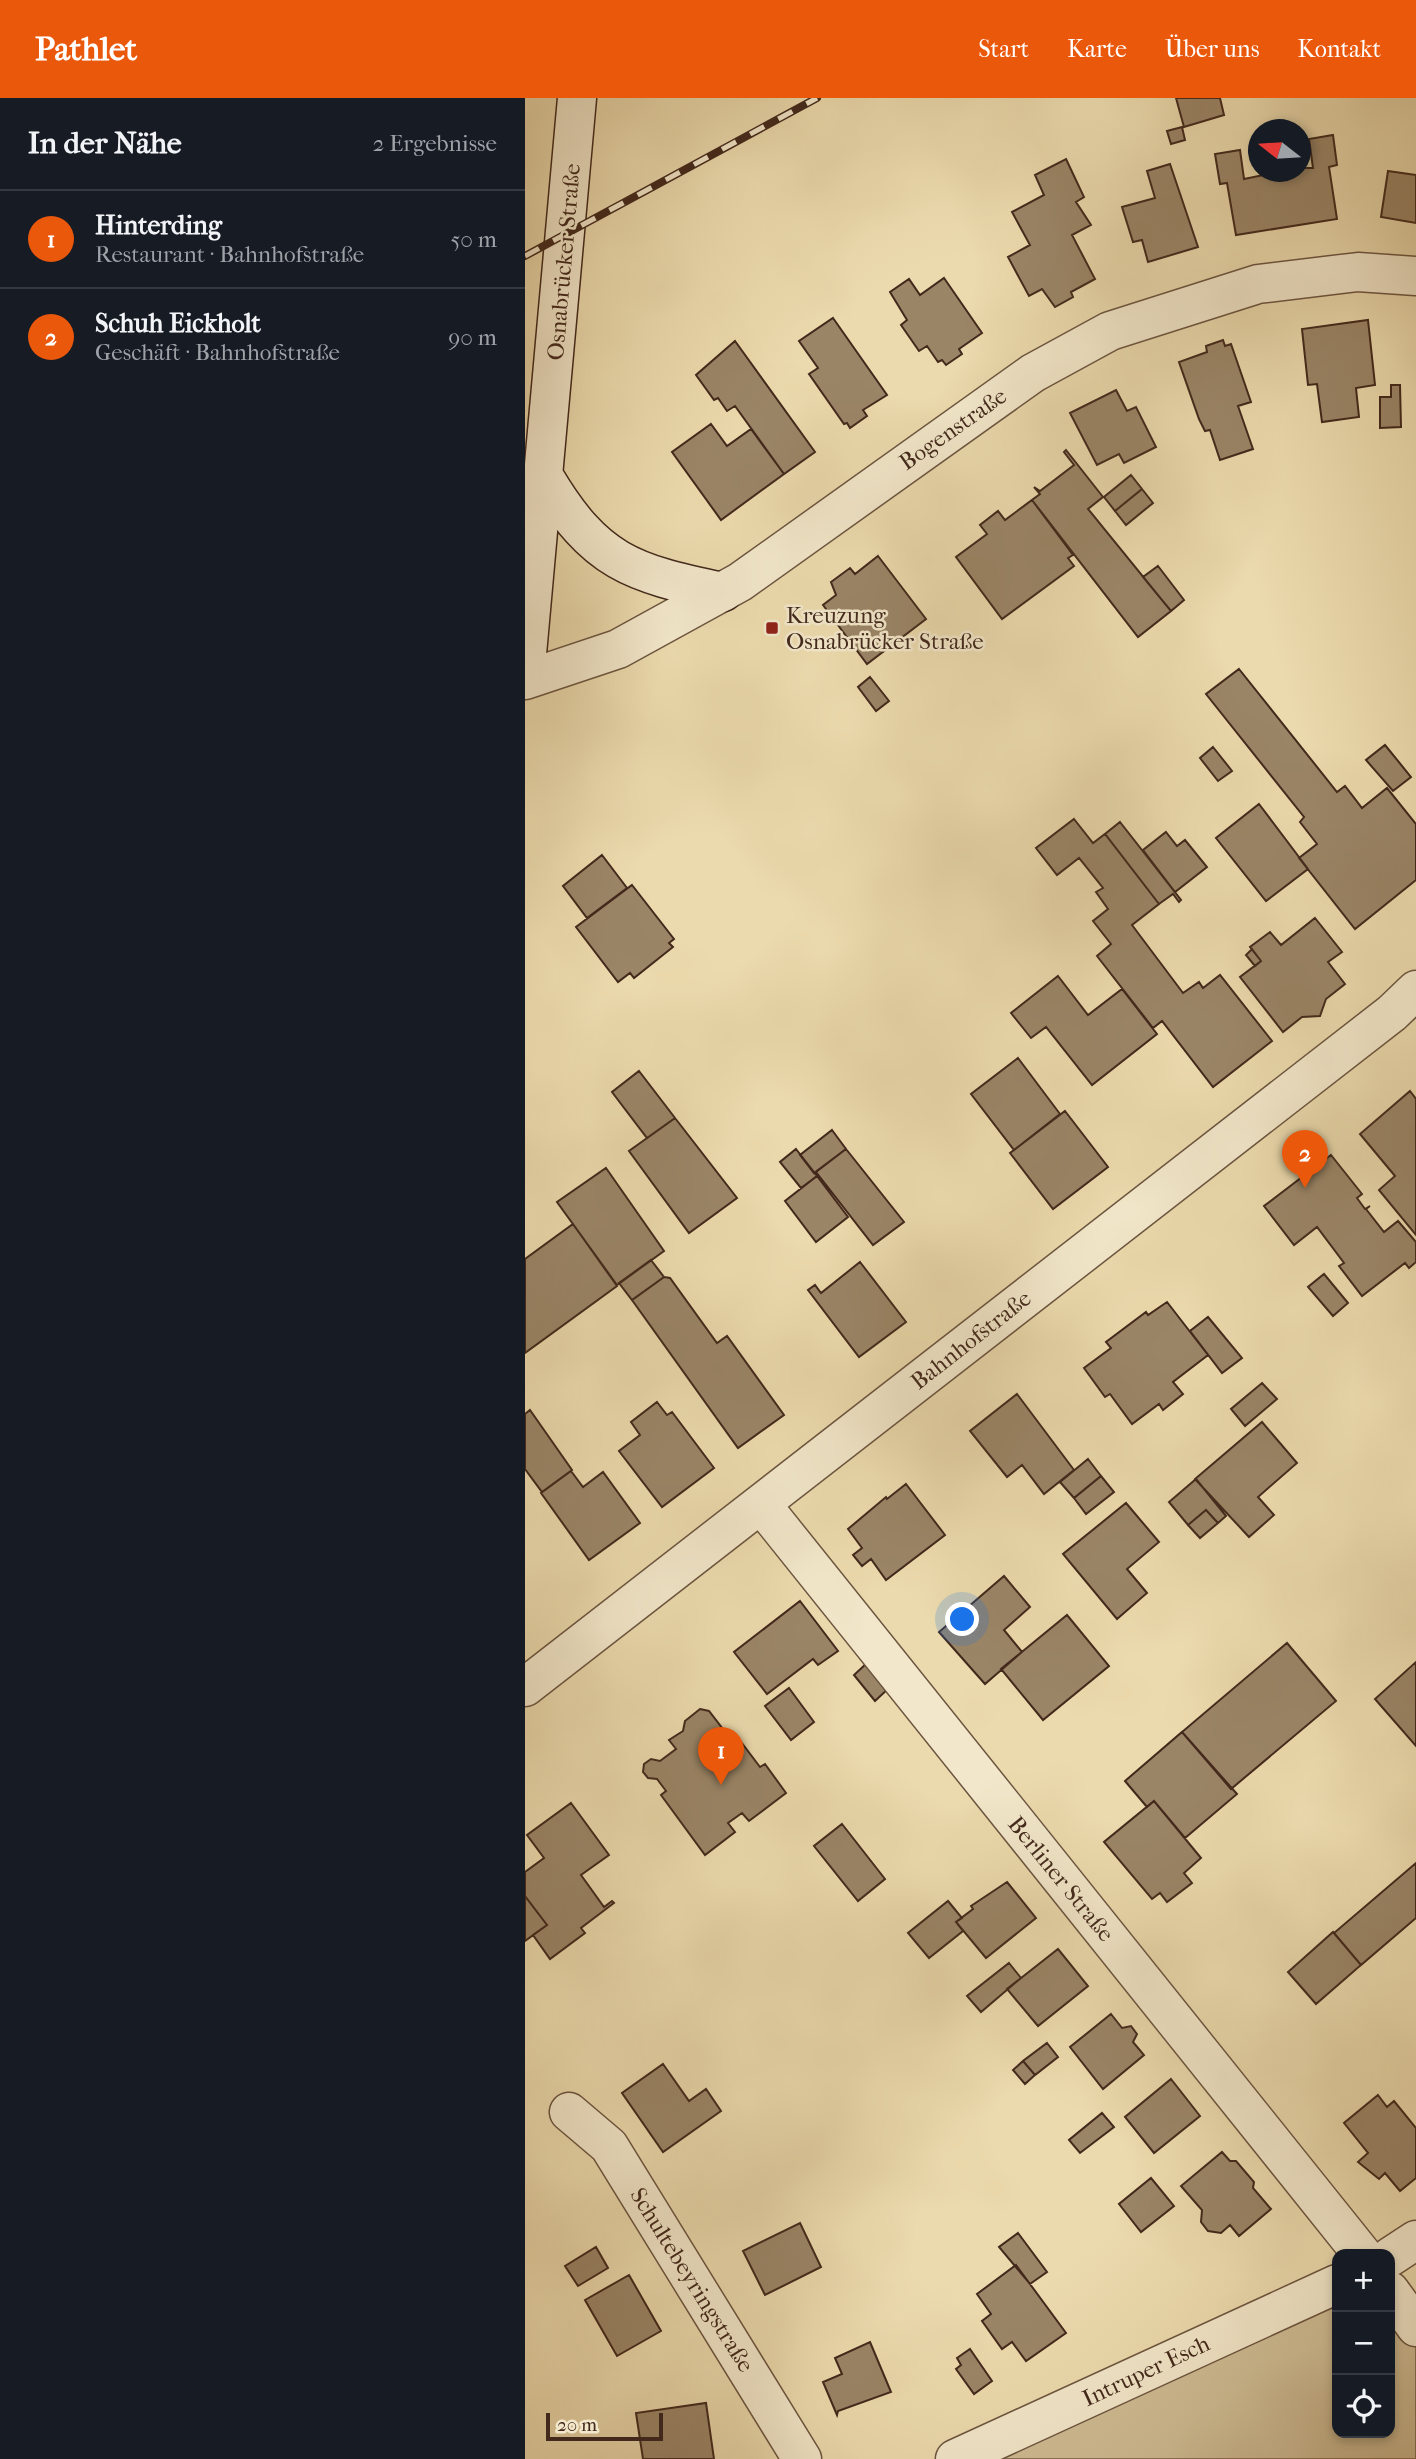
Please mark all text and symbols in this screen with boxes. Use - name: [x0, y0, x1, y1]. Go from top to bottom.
- text: Pathlet: [35, 30, 137, 69]
- text: Start: [978, 35, 1029, 63]
- text: Karte: [1067, 35, 1127, 63]
- text: Über uns: [1165, 35, 1260, 63]
- text: Kontakt: [1298, 35, 1381, 63]
- north arrow: [1248, 119, 1311, 182]
- text: In der Nähe: [28, 126, 182, 161]
- text: 2 Ergebnisse: [372, 130, 497, 157]
- street label: Osnabrücker Straße: [542, 162, 586, 362]
- text: Hinterding: [95, 210, 222, 241]
- text: 1: [47, 226, 55, 253]
- text: 50 m: [450, 226, 497, 253]
- text: Restaurant · Bahnhofstraße: [95, 241, 364, 268]
- text: Schuh Eickholt: [95, 308, 261, 339]
- text: 2: [45, 324, 57, 351]
- text: 90 m: [448, 324, 497, 351]
- text: Geschäft · Bahnhofstraße: [95, 339, 340, 366]
- street label: Bogenstraße: [894, 382, 1012, 476]
- place label: Kreuzung Osnabrücker Straße: [786, 602, 984, 655]
- marker: Kreuzung Osnabrücker Straße: [764, 620, 780, 636]
- pin: 2: [1282, 1130, 1328, 1188]
- street label: Bahnhofstraße: [906, 1285, 1036, 1395]
- your location: [945, 1602, 979, 1636]
- pin: 1: [698, 1727, 744, 1785]
- street label: Berliner Straße: [1002, 1811, 1120, 1947]
- street label: Schultebeyringstraße: [624, 2183, 760, 2377]
- map controls: [1332, 2249, 1395, 2438]
- button: +: [1332, 2249, 1395, 2312]
- button: −: [1332, 2312, 1395, 2375]
- street label: Intruper Esch: [1078, 2330, 1214, 2412]
- button: locate: [1332, 2375, 1395, 2438]
- scale bar: [546, 2410, 663, 2442]
- text: 20 m: [557, 2414, 597, 2436]

